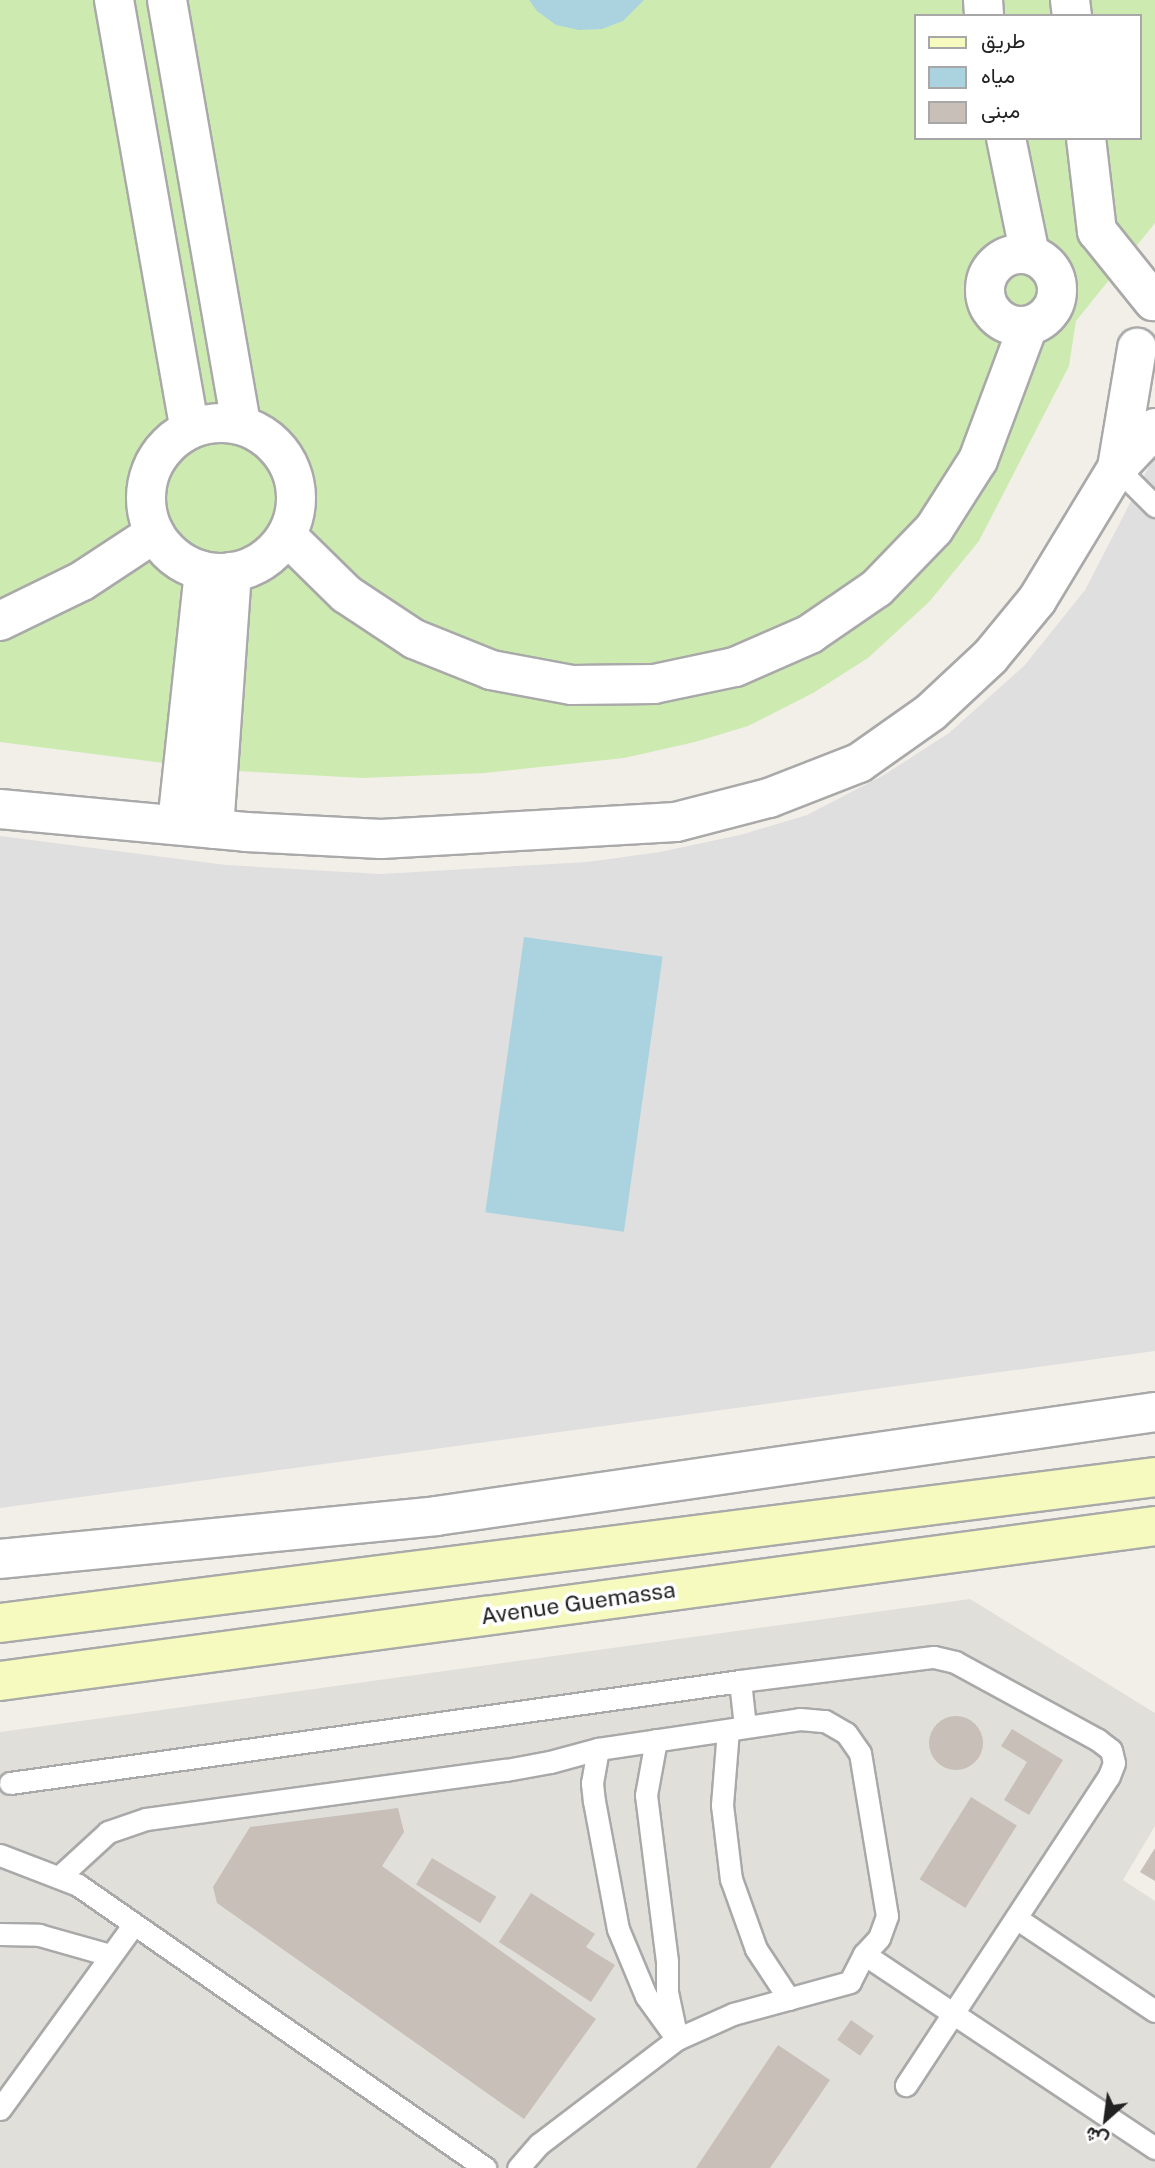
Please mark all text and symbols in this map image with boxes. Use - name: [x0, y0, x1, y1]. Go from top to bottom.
- legend: [914, 14, 1141, 140]
- text: طريق: [981, 28, 1026, 53]
- text: مياه: [981, 63, 1015, 88]
- text: مبنى: [981, 98, 1020, 123]
- street label: Avenue Guemassa: [479, 1576, 677, 1630]
- north arrow: [1071, 2084, 1141, 2154]
- text: ش: [1081, 2122, 1111, 2153]

